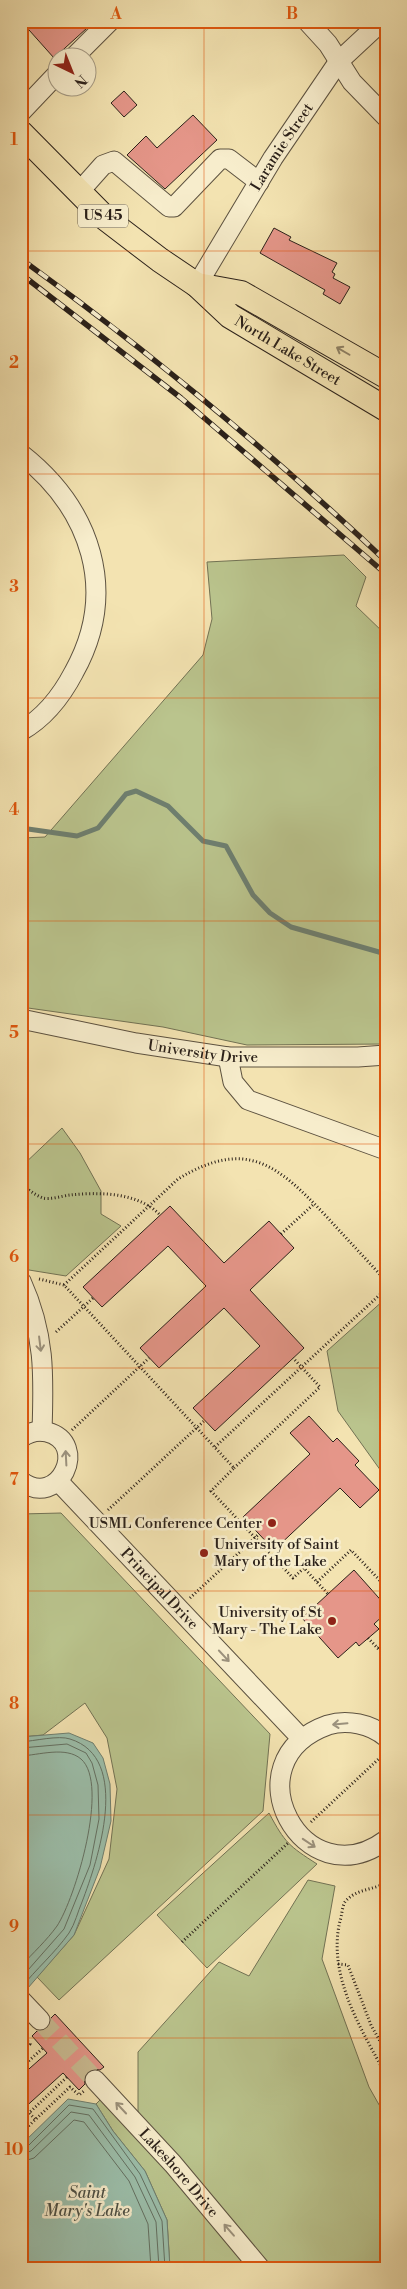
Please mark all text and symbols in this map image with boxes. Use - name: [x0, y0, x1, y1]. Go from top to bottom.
- text: A: [109, 4, 122, 24]
- text: B: [286, 4, 298, 24]
- north arrow: [48, 48, 98, 98]
- text: N: [70, 70, 90, 91]
- street label: Laramie Street: [246, 99, 318, 194]
- text: 1: [10, 130, 18, 150]
- road number: US 45: [78, 205, 128, 228]
- street label: North Lake Street: [231, 311, 345, 390]
- one-way arrow: [337, 346, 351, 356]
- text: 2: [9, 353, 19, 373]
- text: 3: [9, 577, 19, 597]
- text: 4: [9, 800, 20, 820]
- text: 5: [9, 1023, 19, 1043]
- street label: University Drive: [146, 1035, 258, 1067]
- text: 6: [9, 1247, 19, 1267]
- one-way arrow: [35, 1336, 45, 1352]
- one-way arrow: [62, 1450, 71, 1466]
- text: 7: [9, 1470, 19, 1490]
- place label: USML Conference Center: [89, 1514, 263, 1533]
- marker: USML Conference Center: [266, 1517, 278, 1529]
- place label: University of Saint Mary of the Lake: [214, 1535, 340, 1571]
- street label: Principal Drive: [117, 1544, 203, 1633]
- marker: University of Saint Mary of the Lake: [198, 1547, 210, 1559]
- place label: University of St Mary - The Lake: [212, 1603, 323, 1639]
- marker: University of St Mary - The Lake: [326, 1615, 338, 1627]
- one-way arrow: [218, 1650, 230, 1663]
- text: 8: [9, 1694, 19, 1714]
- one-way arrow: [333, 1719, 349, 1728]
- one-way arrow: [302, 1838, 316, 1848]
- text: 9: [9, 1917, 19, 1937]
- one-way arrow: [115, 2102, 127, 2115]
- street label: Lakeshore Drive: [135, 2124, 223, 2221]
- text: 10: [5, 2140, 23, 2160]
- water label: Saint Mary's Lake: [44, 2183, 130, 2221]
- one-way arrow: [223, 2223, 235, 2236]

